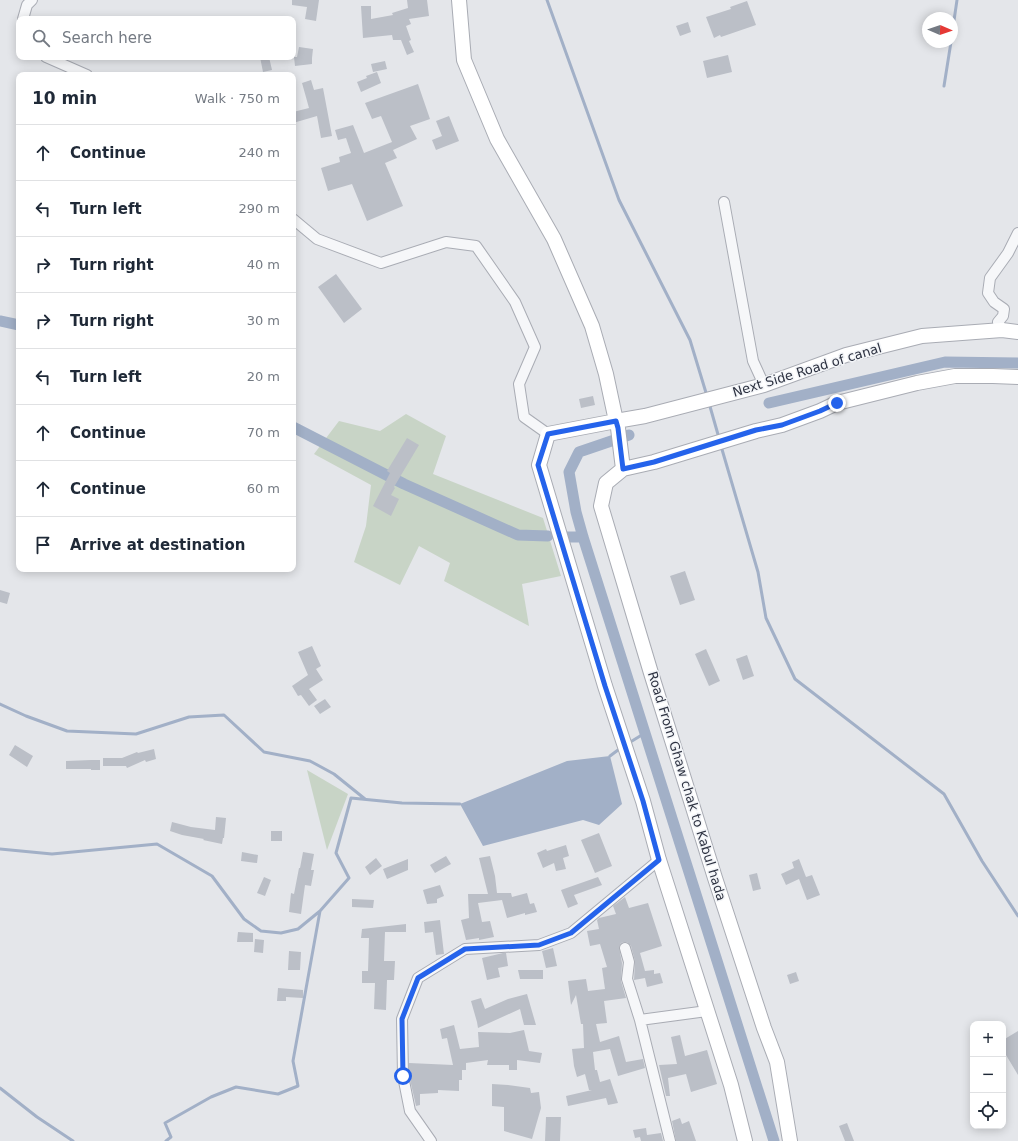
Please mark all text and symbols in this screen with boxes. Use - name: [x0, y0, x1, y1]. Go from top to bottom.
- north arrow: [922, 12, 958, 48]
- search box: [16, 16, 296, 60]
- icon: search: [30, 27, 52, 49]
- text: Search here: [62, 29, 152, 47]
- text: 10 min: [32, 88, 97, 108]
- text: Walk · 750 m: [195, 91, 280, 106]
- icon: ahead: [32, 142, 54, 164]
- text: Continue: [70, 144, 146, 162]
- text: 240 m: [238, 145, 280, 160]
- icon: left: [32, 198, 54, 220]
- text: Turn left: [70, 200, 142, 218]
- text: 290 m: [238, 201, 280, 216]
- icon: right: [32, 254, 54, 276]
- text: Turn right: [70, 256, 154, 274]
- text: 40 m: [247, 257, 280, 272]
- icon: right: [32, 310, 54, 332]
- text: Turn right: [70, 312, 154, 330]
- text: 30 m: [247, 313, 280, 328]
- street label: Next Side Road of canal: [731, 340, 883, 400]
- icon: left: [32, 366, 54, 388]
- text: Turn left: [70, 368, 142, 386]
- text: 20 m: [247, 369, 280, 384]
- route end: [828, 394, 846, 412]
- icon: ahead: [32, 422, 54, 444]
- text: Continue: [70, 424, 146, 442]
- text: 70 m: [247, 425, 280, 440]
- icon: ahead: [32, 478, 54, 500]
- text: Continue: [70, 480, 146, 498]
- text: 60 m: [247, 481, 280, 496]
- icon: arrive: [32, 534, 54, 556]
- text: Arrive at destination: [70, 536, 245, 554]
- street label: Road From Ghaw chak to Kabul hada: [645, 669, 729, 903]
- map controls: [970, 1021, 1006, 1129]
- button: +: [970, 1021, 1006, 1057]
- button: −: [970, 1057, 1006, 1093]
- route start: [394, 1067, 412, 1085]
- button: locate: [970, 1093, 1006, 1129]

